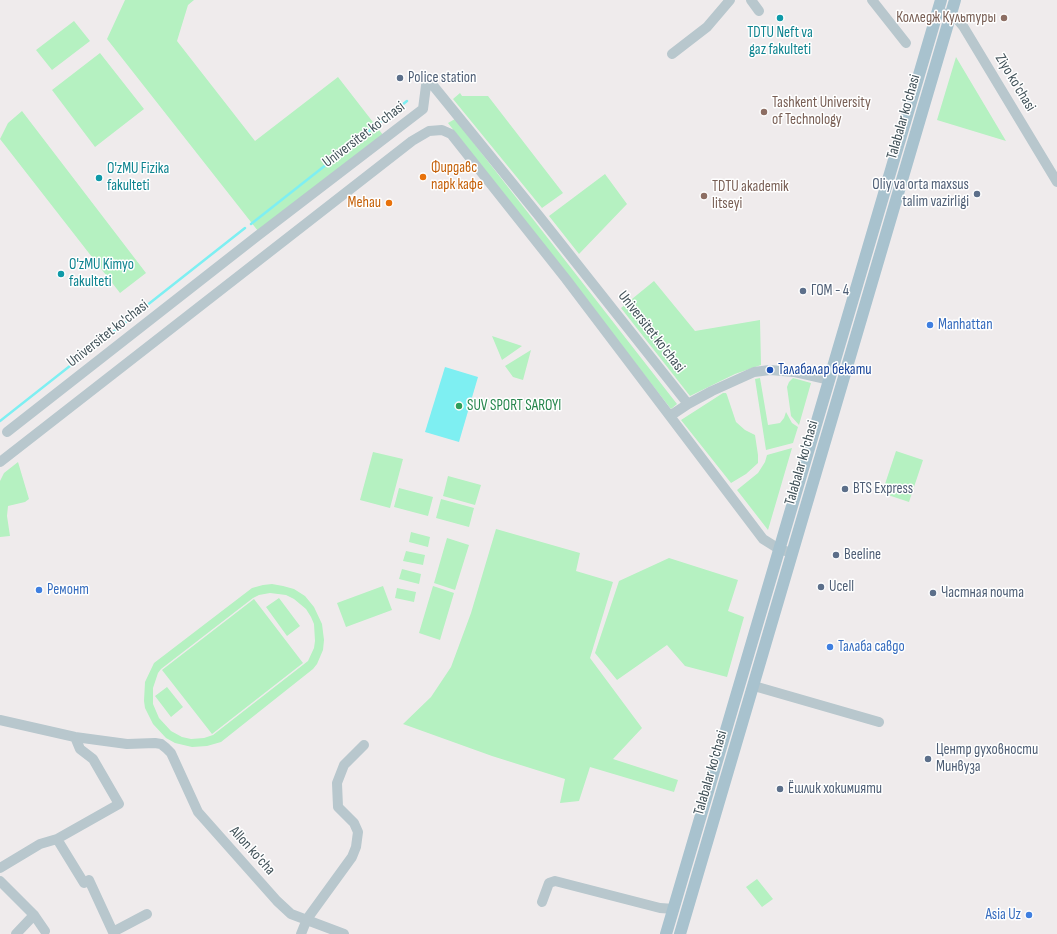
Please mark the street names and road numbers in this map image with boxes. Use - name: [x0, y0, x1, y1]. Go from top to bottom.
- street label: Ziyo ko'chasi: [991, 51, 1039, 115]
- street label: Talabalar ko'chasi: [883, 73, 925, 161]
- street label: Universitet ko'chasi: [319, 98, 409, 172]
- street label: Universitet ko'chasi: [614, 288, 688, 376]
- street label: Universitet ko'chasi: [64, 297, 152, 371]
- street label: Talabalar ko'chasi: [781, 419, 823, 507]
- street label: Talabalar ko'chasi: [690, 729, 732, 817]
- street label: Allon ko'cha: [225, 823, 279, 879]

